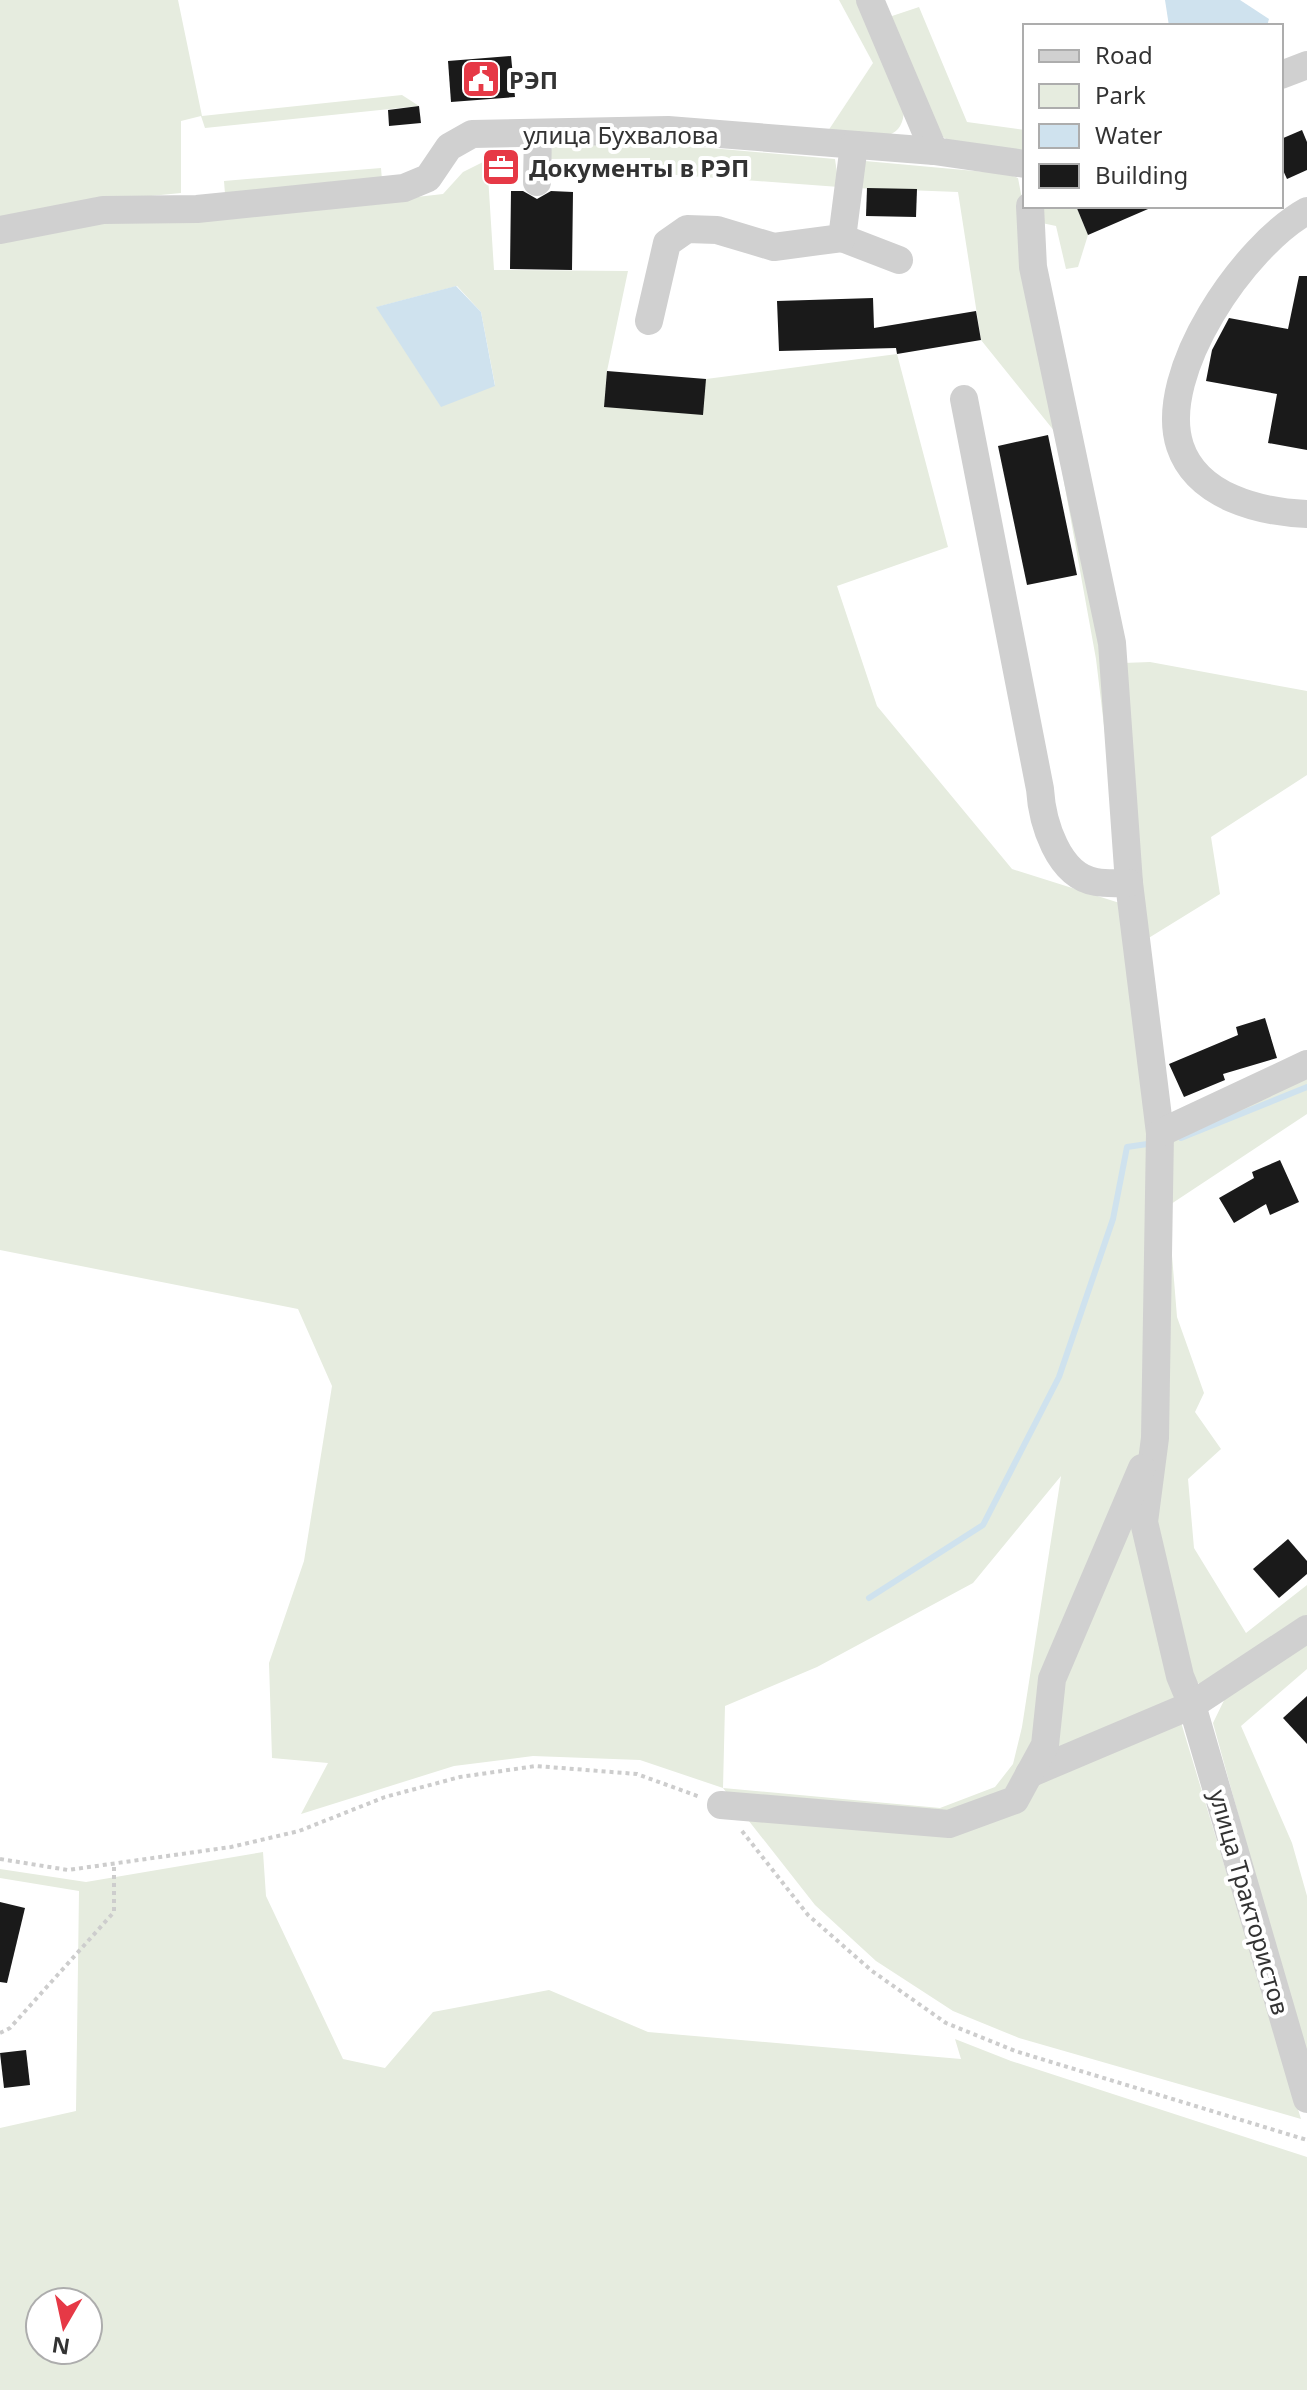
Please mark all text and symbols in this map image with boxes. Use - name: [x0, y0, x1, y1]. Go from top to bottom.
- legend: [1023, 24, 1283, 208]
- text: Road: [1095, 38, 1153, 71]
- public building icon: РЭП: [460, 58, 502, 100]
- place label: РЭП: [509, 63, 558, 96]
- text: Park: [1095, 78, 1146, 111]
- street label: улица Бухвалова: [523, 118, 719, 151]
- text: Water: [1095, 118, 1163, 151]
- office icon: Документы в РЭП: [480, 146, 522, 188]
- place label: Документы в РЭП: [529, 151, 749, 184]
- text: Building: [1095, 158, 1188, 191]
- street label: улица Трактористов: [1202, 1786, 1298, 2018]
- north arrow: [24, 2286, 104, 2366]
- text: N: [50, 2331, 72, 2363]

